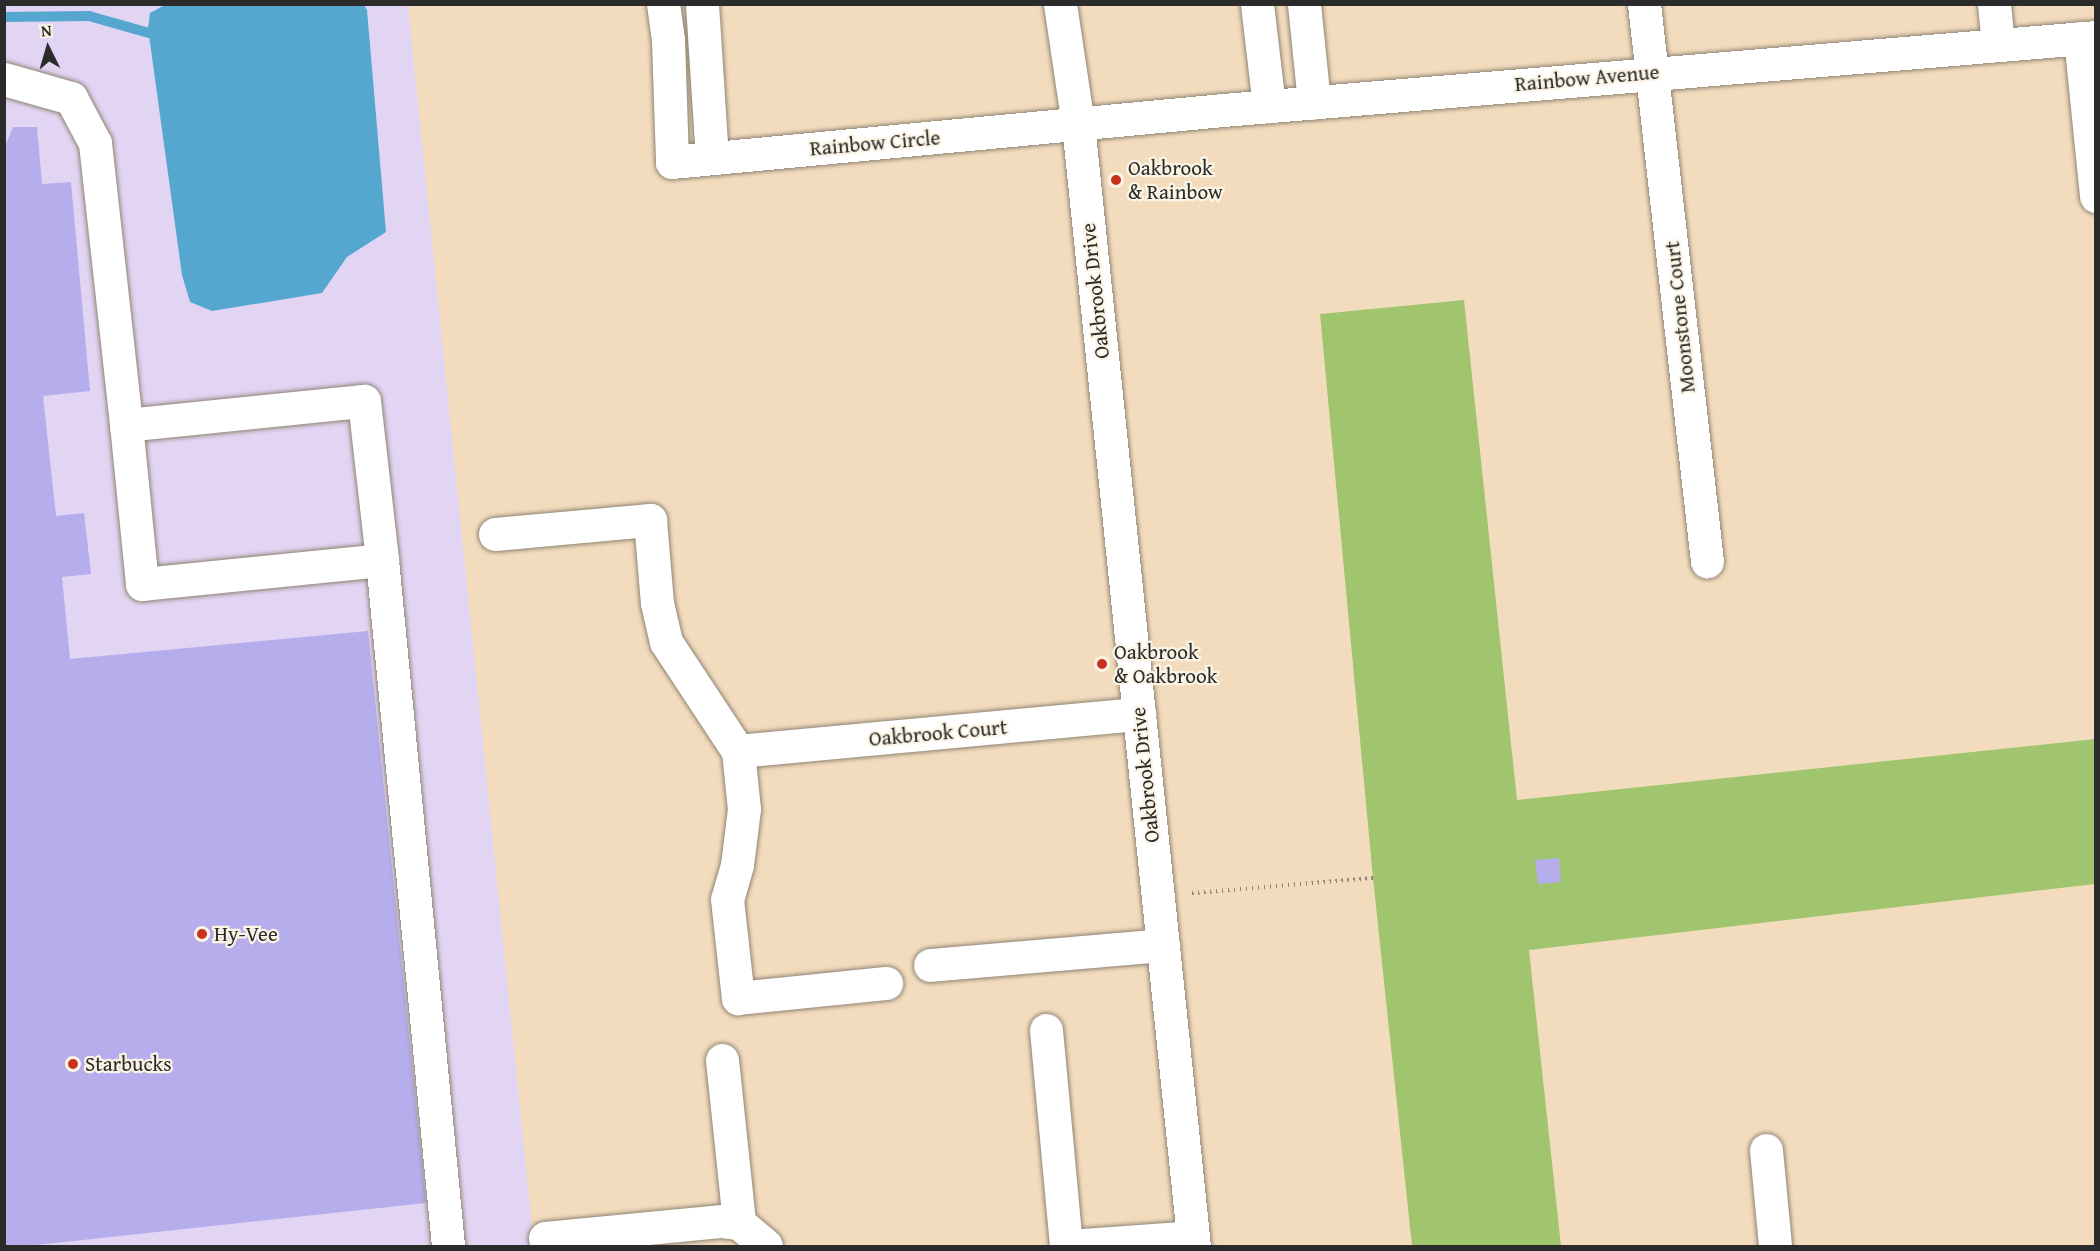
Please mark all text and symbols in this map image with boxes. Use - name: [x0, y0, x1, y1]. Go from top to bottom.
- north arrow: [18, 18, 78, 78]
- text: N: [40, 18, 53, 42]
- street label: Rainbow Avenue: [1514, 59, 1660, 97]
- street label: Rainbow Circle: [809, 125, 941, 161]
- place label: Oakbrook & Rainbow: [1128, 155, 1223, 205]
- marker: Oakbrook & Rainbow: [1109, 173, 1123, 187]
- street label: Oakbrook Drive: [1075, 222, 1115, 360]
- street label: Moonstone Court: [1659, 240, 1701, 394]
- place label: Oakbrook & Oakbrook: [1114, 639, 1217, 689]
- marker: Oakbrook & Oakbrook: [1095, 657, 1109, 671]
- street label: Oakbrook Drive: [1125, 706, 1165, 844]
- street label: Oakbrook Court: [868, 714, 1008, 752]
- place label: Hy-Vee: [214, 921, 278, 947]
- marker: Hy-Vee: [195, 927, 209, 941]
- place label: Starbucks: [85, 1051, 171, 1077]
- marker: Starbucks: [66, 1057, 80, 1071]

